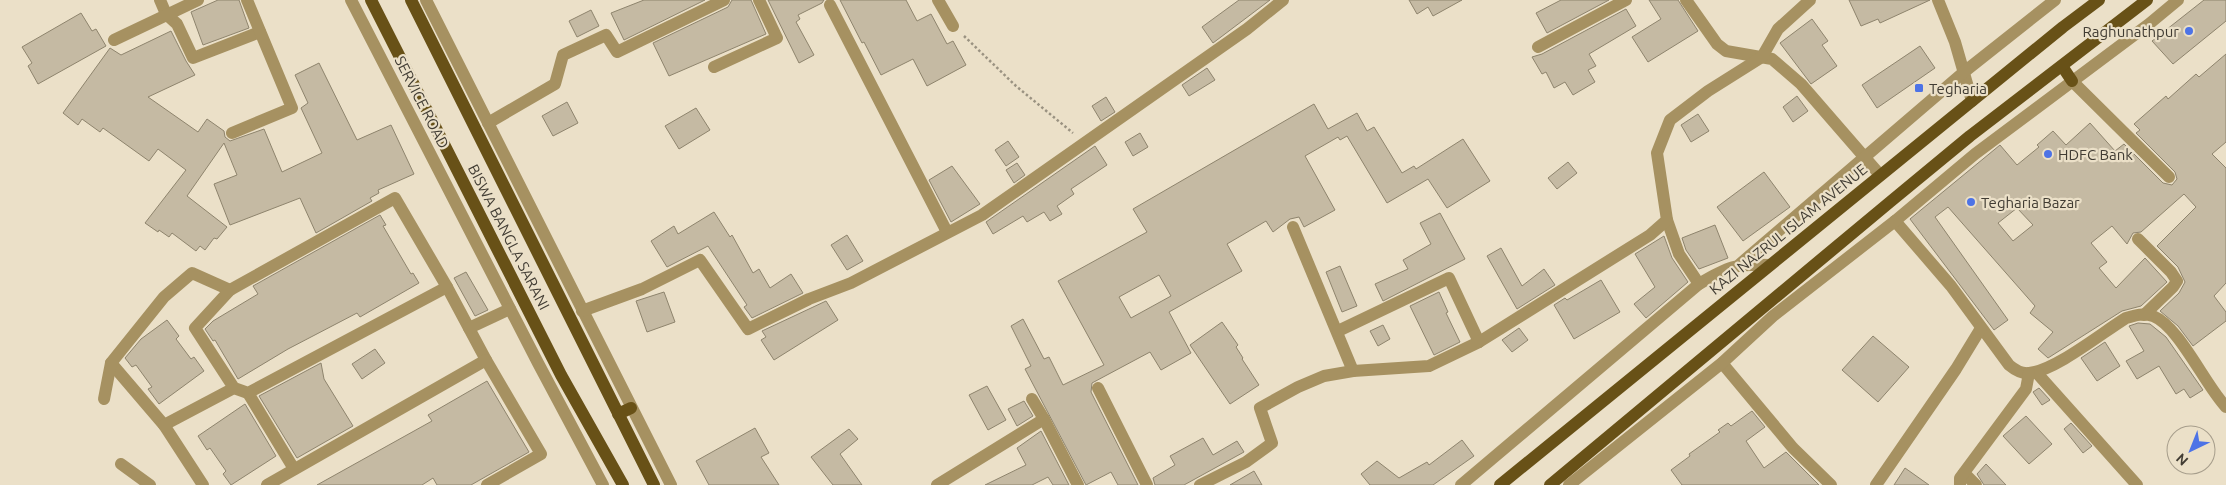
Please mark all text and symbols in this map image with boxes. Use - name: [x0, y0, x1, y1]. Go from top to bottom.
- place label: Raghunathpur: [2082, 23, 2179, 40]
- marker: Raghunathpur: [2183, 25, 2195, 37]
- street label: SERVICE ROAD: [391, 53, 453, 151]
- place label: Tegharia: [1929, 80, 1987, 97]
- marker: Tegharia: [1913, 82, 1925, 94]
- place label: HDFC Bank: [2058, 146, 2133, 163]
- marker: HDFC Bank: [2042, 148, 2054, 160]
- street label: KAZI NAZRUL ISLAM AVENUE: [1706, 160, 1870, 298]
- street label: BISWA BANGLA SARANI: [465, 161, 553, 313]
- place label: Tegharia Bazar: [1981, 194, 2080, 211]
- marker: Tegharia Bazar: [1965, 196, 1977, 208]
- north arrow: [2166, 425, 2216, 475]
- text: N: [2173, 450, 2191, 469]

